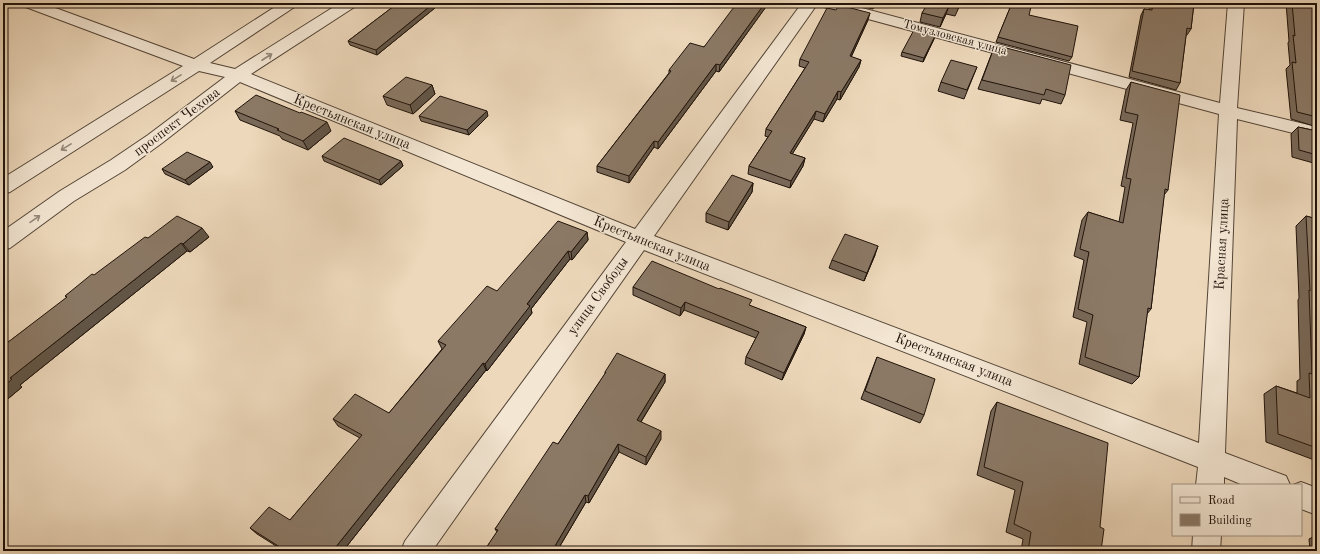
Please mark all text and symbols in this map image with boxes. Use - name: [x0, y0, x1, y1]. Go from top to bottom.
- street label: Томузловская улица: [902, 18, 1008, 58]
- one-way arrow: [262, 52, 273, 61]
- one-way arrow: [170, 74, 182, 82]
- street label: проспект Чехова: [131, 85, 223, 159]
- street label: Крестьянская улица: [291, 92, 413, 152]
- one-way arrow: [61, 143, 72, 151]
- street label: Красная улица: [1213, 198, 1231, 290]
- street label: Крестьянская улица: [591, 214, 713, 274]
- one-way arrow: [29, 215, 40, 223]
- street label: улица Свободы: [565, 255, 631, 337]
- street label: Крестьянская улица: [893, 331, 1015, 389]
- legend: [1172, 484, 1302, 536]
- text: Road: [1208, 495, 1235, 507]
- text: Building: [1208, 515, 1252, 527]

